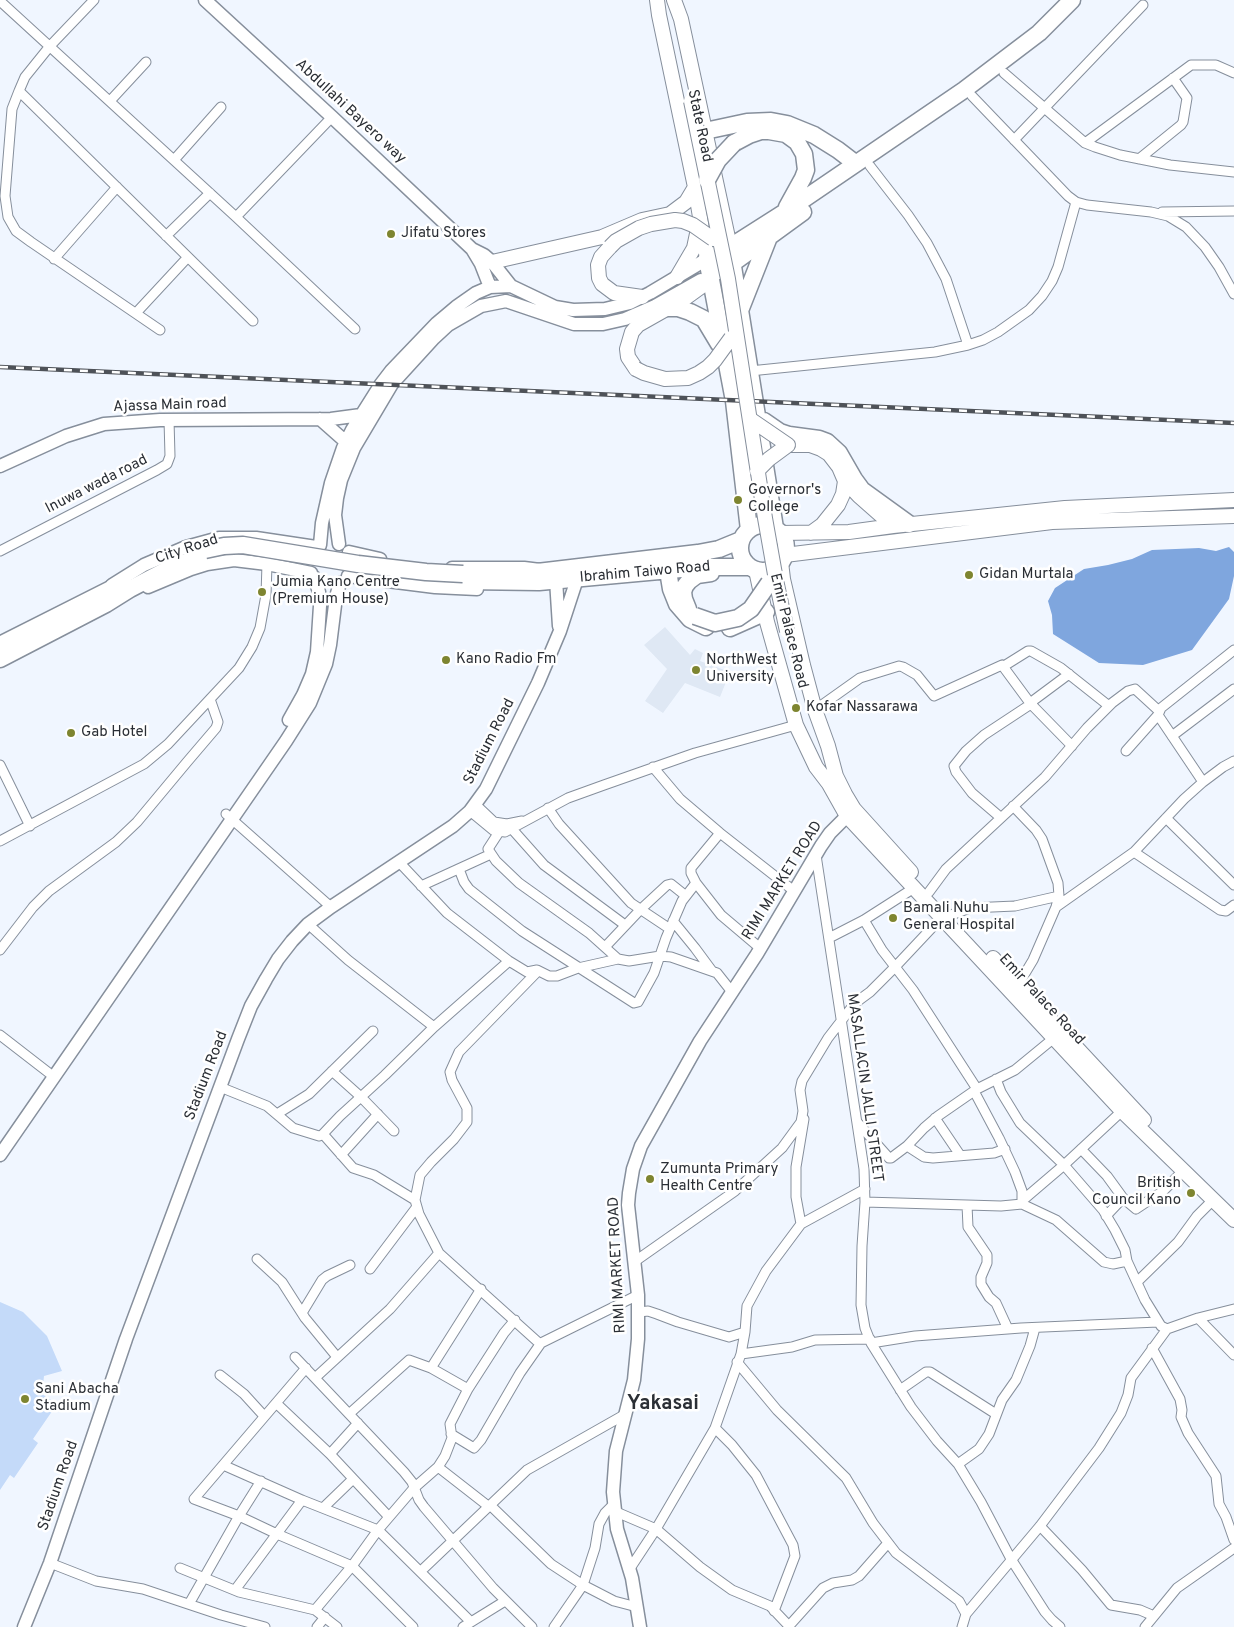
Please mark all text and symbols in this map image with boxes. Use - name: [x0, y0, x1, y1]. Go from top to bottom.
- street label: Abdullahi Bayero way: [291, 56, 409, 168]
- street label: State Road: [683, 88, 715, 164]
- place label: Jifatu Stores: [401, 225, 486, 243]
- marker: Jifatu Stores: [385, 228, 397, 240]
- street label: Ajassa Main road: [113, 395, 227, 417]
- street label: Inuwa wada road: [43, 452, 151, 518]
- place label: Governor's College: [748, 482, 821, 517]
- marker: Governor's College: [732, 494, 744, 506]
- street label: City Road: [153, 531, 221, 569]
- street label: Ibrahim Taiwo Road: [579, 558, 711, 588]
- place label: Gidan Murtala: [979, 566, 1074, 584]
- marker: Gidan Murtala: [963, 569, 975, 581]
- street label: Emir Palace Road: [765, 572, 811, 690]
- place label: Jumia Kano Centre (Premium House): [272, 574, 400, 609]
- marker: Jumia Kano Centre (Premium House): [256, 586, 268, 598]
- place label: Kano Radio Fm: [456, 651, 556, 669]
- place label: NorthWest University: [706, 652, 777, 687]
- marker: Kano Radio Fm: [440, 654, 452, 666]
- marker: NorthWest University: [690, 664, 702, 676]
- street label: Stadium Road: [461, 696, 519, 788]
- place label: Kofar Nassarawa: [806, 699, 918, 717]
- marker: Kofar Nassarawa: [790, 702, 802, 714]
- place label: Gab Hotel: [81, 724, 147, 742]
- marker: Gab Hotel: [65, 727, 77, 739]
- street label: RIMI MARKET ROAD: [739, 818, 827, 944]
- place label: Bamali Nuhu General Hospital: [903, 900, 1015, 935]
- marker: Bamali Nuhu General Hospital: [887, 912, 899, 924]
- street label: Emir Palace Road: [994, 951, 1088, 1049]
- street label: MASALLACIN JALLI STREET: [842, 992, 886, 1184]
- street label: Stadium Road: [182, 1029, 232, 1123]
- place label: Zumunta Primary Health Centre: [660, 1161, 778, 1196]
- marker: Zumunta Primary Health Centre: [644, 1173, 656, 1185]
- place label: British Council Kano: [1092, 1175, 1181, 1210]
- marker: British Council Kano: [1185, 1187, 1197, 1199]
- street label: RIMI MARKET ROAD: [605, 1196, 631, 1334]
- place label: Sani Abacha Stadium: [35, 1381, 119, 1416]
- marker: Sani Abacha Stadium: [19, 1393, 31, 1405]
- district label: Yakasai: [627, 1393, 699, 1417]
- street label: Stadium Road: [35, 1439, 83, 1533]

